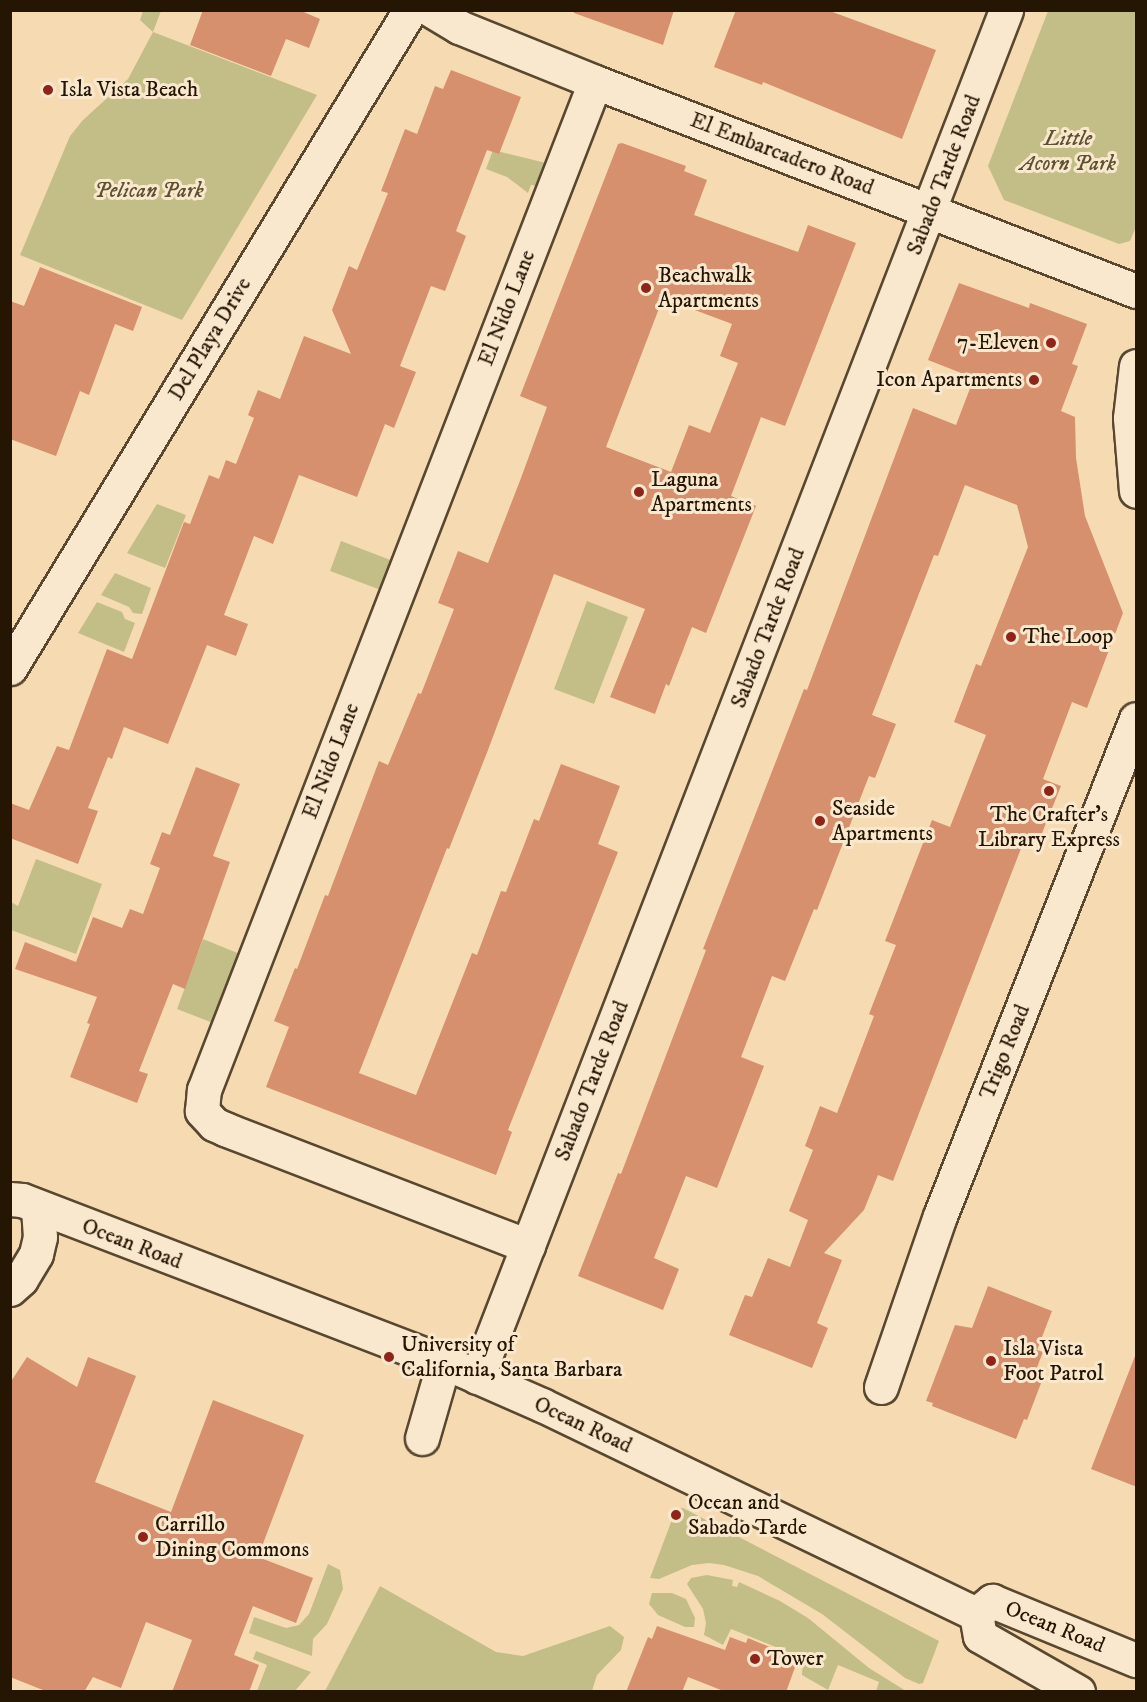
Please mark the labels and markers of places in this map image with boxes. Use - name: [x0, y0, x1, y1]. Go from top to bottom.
- place label: Isla Vista Beach: [60, 77, 198, 103]
- marker: Isla Vista Beach: [41, 83, 55, 97]
- place label: Beachwalk Apartments: [658, 262, 759, 314]
- marker: Beachwalk Apartments: [639, 281, 653, 295]
- place label: 7-Eleven: [957, 330, 1039, 356]
- marker: 7-Eleven: [1044, 336, 1058, 350]
- place label: Icon Apartments: [876, 367, 1022, 393]
- marker: Icon Apartments: [1027, 373, 1041, 387]
- place label: Laguna Apartments: [651, 466, 752, 518]
- marker: Laguna Apartments: [632, 485, 646, 499]
- place label: The Loop: [1023, 624, 1113, 650]
- marker: The Loop: [1004, 630, 1018, 644]
- marker: The Crafter's Library Express: [1042, 784, 1056, 798]
- place label: Seaside Apartments: [832, 795, 933, 846]
- place label: The Crafter's Library Express: [978, 801, 1120, 852]
- marker: Seaside Apartments: [813, 814, 827, 828]
- place label: University of California, Santa Barbara: [401, 1331, 622, 1382]
- place label: Isla Vista Foot Patrol: [1003, 1335, 1103, 1386]
- marker: University of California, Santa Barbara: [382, 1350, 396, 1364]
- marker: Isla Vista Foot Patrol: [984, 1354, 998, 1368]
- place label: Ocean and Sabado Tarde: [688, 1489, 807, 1540]
- marker: Ocean and Sabado Tarde: [669, 1508, 683, 1522]
- place label: Carrillo Dining Commons: [155, 1511, 309, 1562]
- marker: Carrillo Dining Commons: [136, 1530, 150, 1544]
- place label: Tower: [767, 1646, 823, 1672]
- marker: Tower: [748, 1652, 762, 1666]

